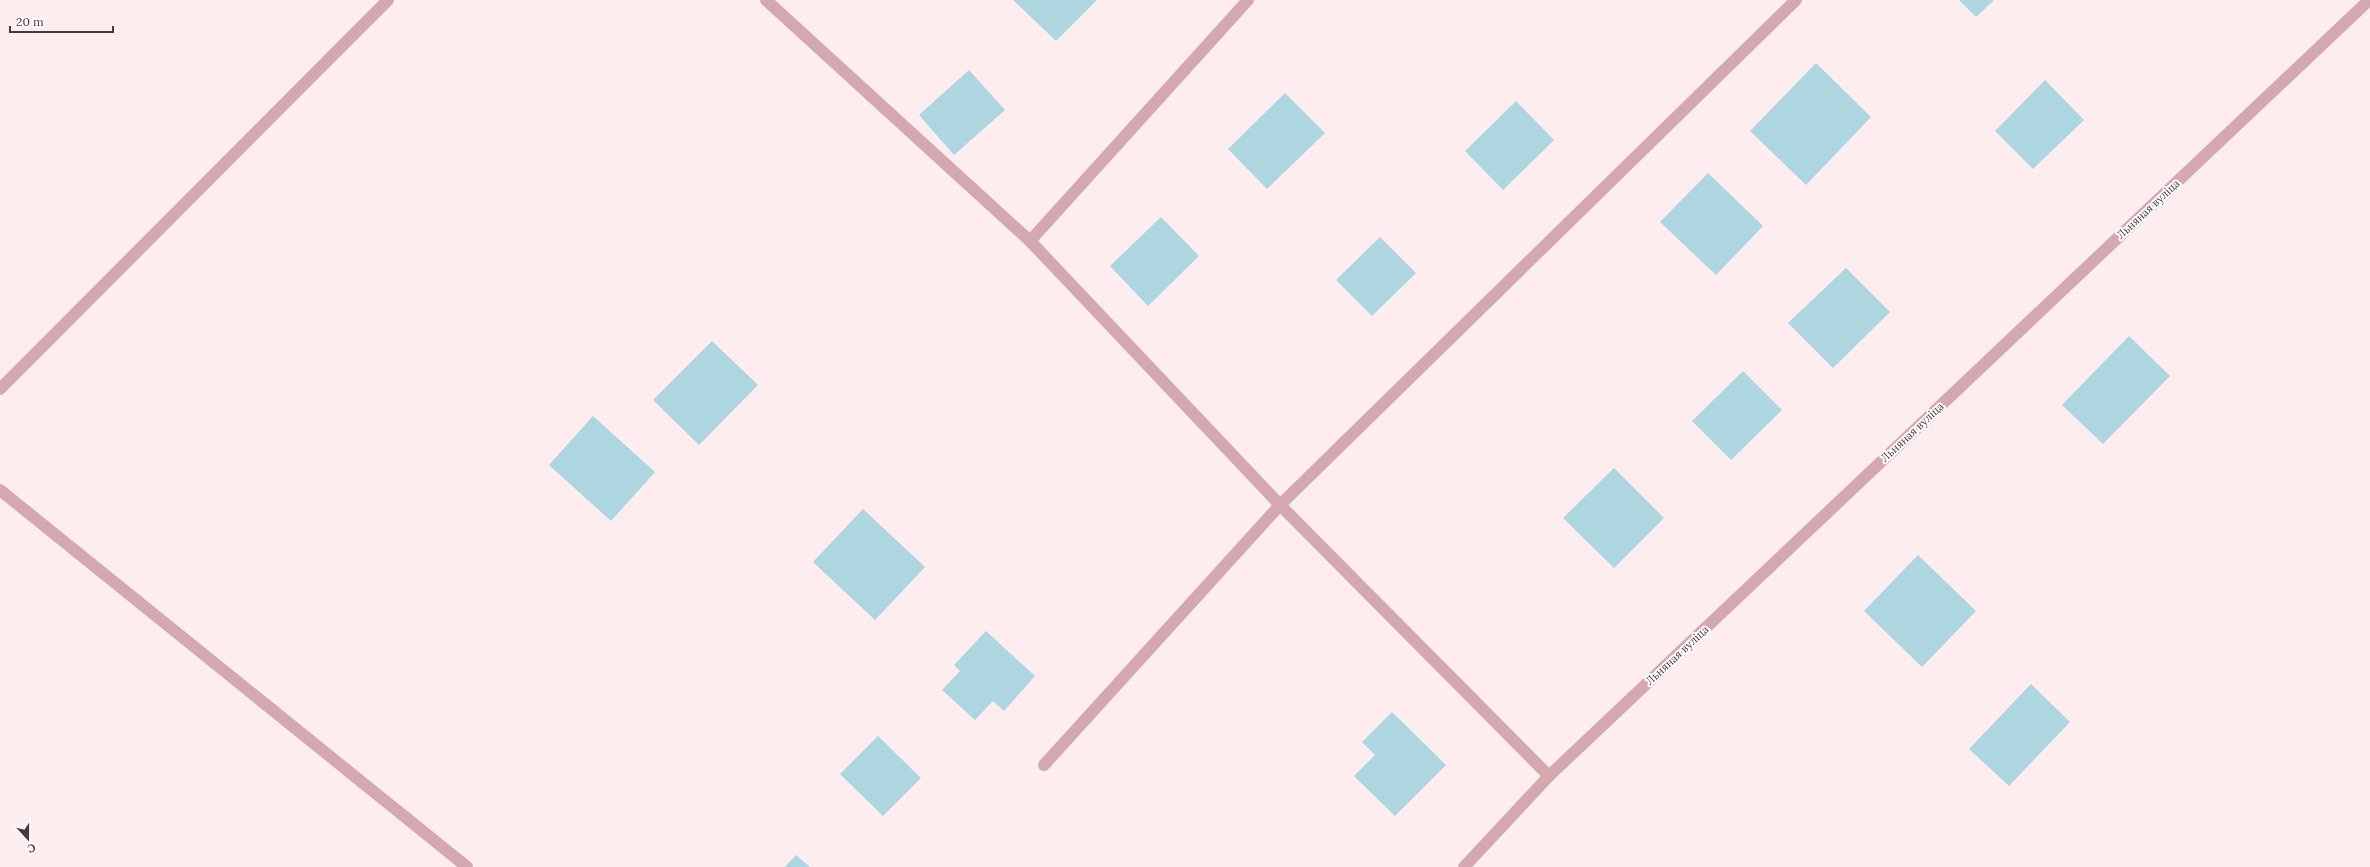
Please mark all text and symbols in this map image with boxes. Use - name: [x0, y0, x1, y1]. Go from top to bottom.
- scale bar: [10, 8, 113, 34]
- text: 20 m: [16, 14, 44, 29]
- street label: Льняная вуліца: [2114, 176, 2183, 242]
- street label: Льняная вуліца: [1878, 399, 1947, 465]
- street label: Льняная вуліца: [1643, 622, 1712, 688]
- north arrow: [8, 819, 48, 859]
- text: С: [25, 840, 38, 856]

